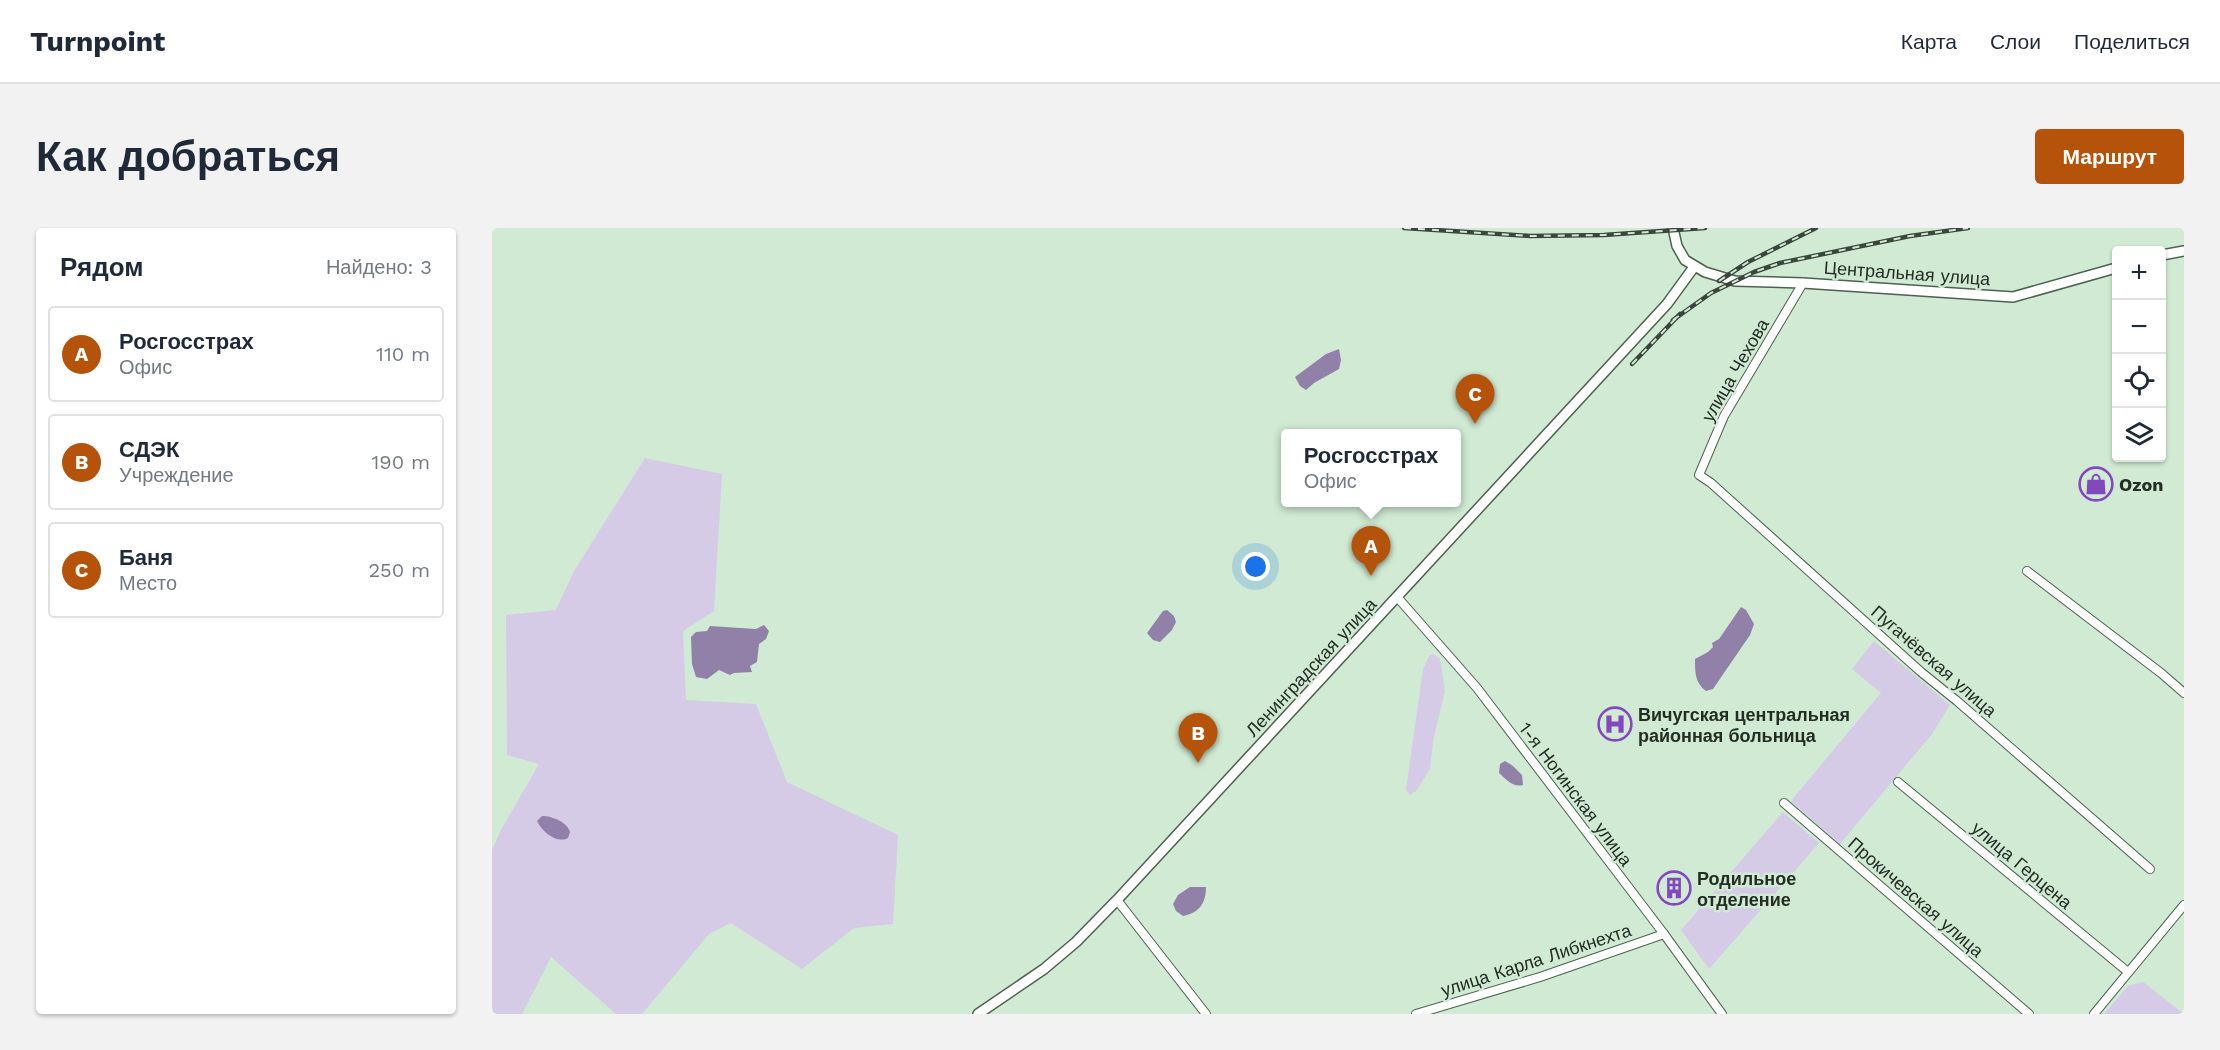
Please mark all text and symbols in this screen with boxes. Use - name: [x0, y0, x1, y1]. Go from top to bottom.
- text: Turnpoint: [30, 25, 165, 58]
- text: Карта: [1901, 29, 1957, 54]
- text: Слои: [1990, 29, 2041, 54]
- text: Поделиться: [2074, 29, 2190, 54]
- button: Маршрут: [2035, 129, 2184, 184]
- text: Как добраться: [36, 132, 340, 181]
- map controls: [2112, 246, 2166, 462]
- button: +: [2112, 246, 2166, 300]
- text: Рядом: [60, 252, 143, 282]
- text: Найдено: 3: [326, 255, 432, 279]
- street label: Центральная улица: [1823, 257, 1992, 289]
- button: −: [2112, 300, 2166, 354]
- street label: улица Чехова: [1697, 314, 1773, 425]
- text: Росгосстрах: [119, 329, 254, 354]
- text: A: [75, 342, 88, 366]
- text: 110 m: [376, 342, 430, 366]
- button: locate: [2112, 354, 2166, 408]
- text: Офис: [119, 355, 172, 379]
- pin: C: [1456, 374, 1494, 424]
- button: layers: [2112, 408, 2166, 462]
- popup: [1281, 429, 1461, 507]
- text: СДЭК: [119, 437, 179, 462]
- text: Росгосстрах: [1304, 443, 1438, 468]
- text: B: [75, 450, 88, 474]
- text: 190 m: [372, 450, 430, 474]
- text: Учреждение: [119, 463, 234, 487]
- shop icon: Ozon: [2078, 466, 2114, 502]
- text: Офис: [1304, 469, 1357, 493]
- place label: Ozon: [2119, 474, 2163, 495]
- pin: A: [1352, 526, 1390, 576]
- text: Баня: [119, 545, 173, 570]
- your location: [1241, 552, 1270, 581]
- text: C: [75, 558, 88, 582]
- text: 250 m: [368, 558, 430, 582]
- text: Место: [119, 571, 177, 595]
- street label: Ленинградская улица: [1241, 593, 1381, 741]
- street label: Пугачёвская улица: [1867, 601, 2002, 722]
- place label: Вичугская центральная районная больница: [1638, 704, 1850, 746]
- hospital icon: Вичугская центральная районная больница: [1597, 706, 1633, 742]
- pin: B: [1178, 714, 1218, 763]
- street label: 1-я Ногинская улица: [1515, 718, 1637, 871]
- street label: улица Герцена: [1968, 817, 2077, 914]
- street label: Прокичевская улица: [1844, 833, 1989, 962]
- place label: Родильное отделение: [1697, 868, 1796, 910]
- building icon: Родильное отделение: [1656, 870, 1692, 906]
- street label: улица Карла Либкнехта: [1438, 919, 1635, 1001]

